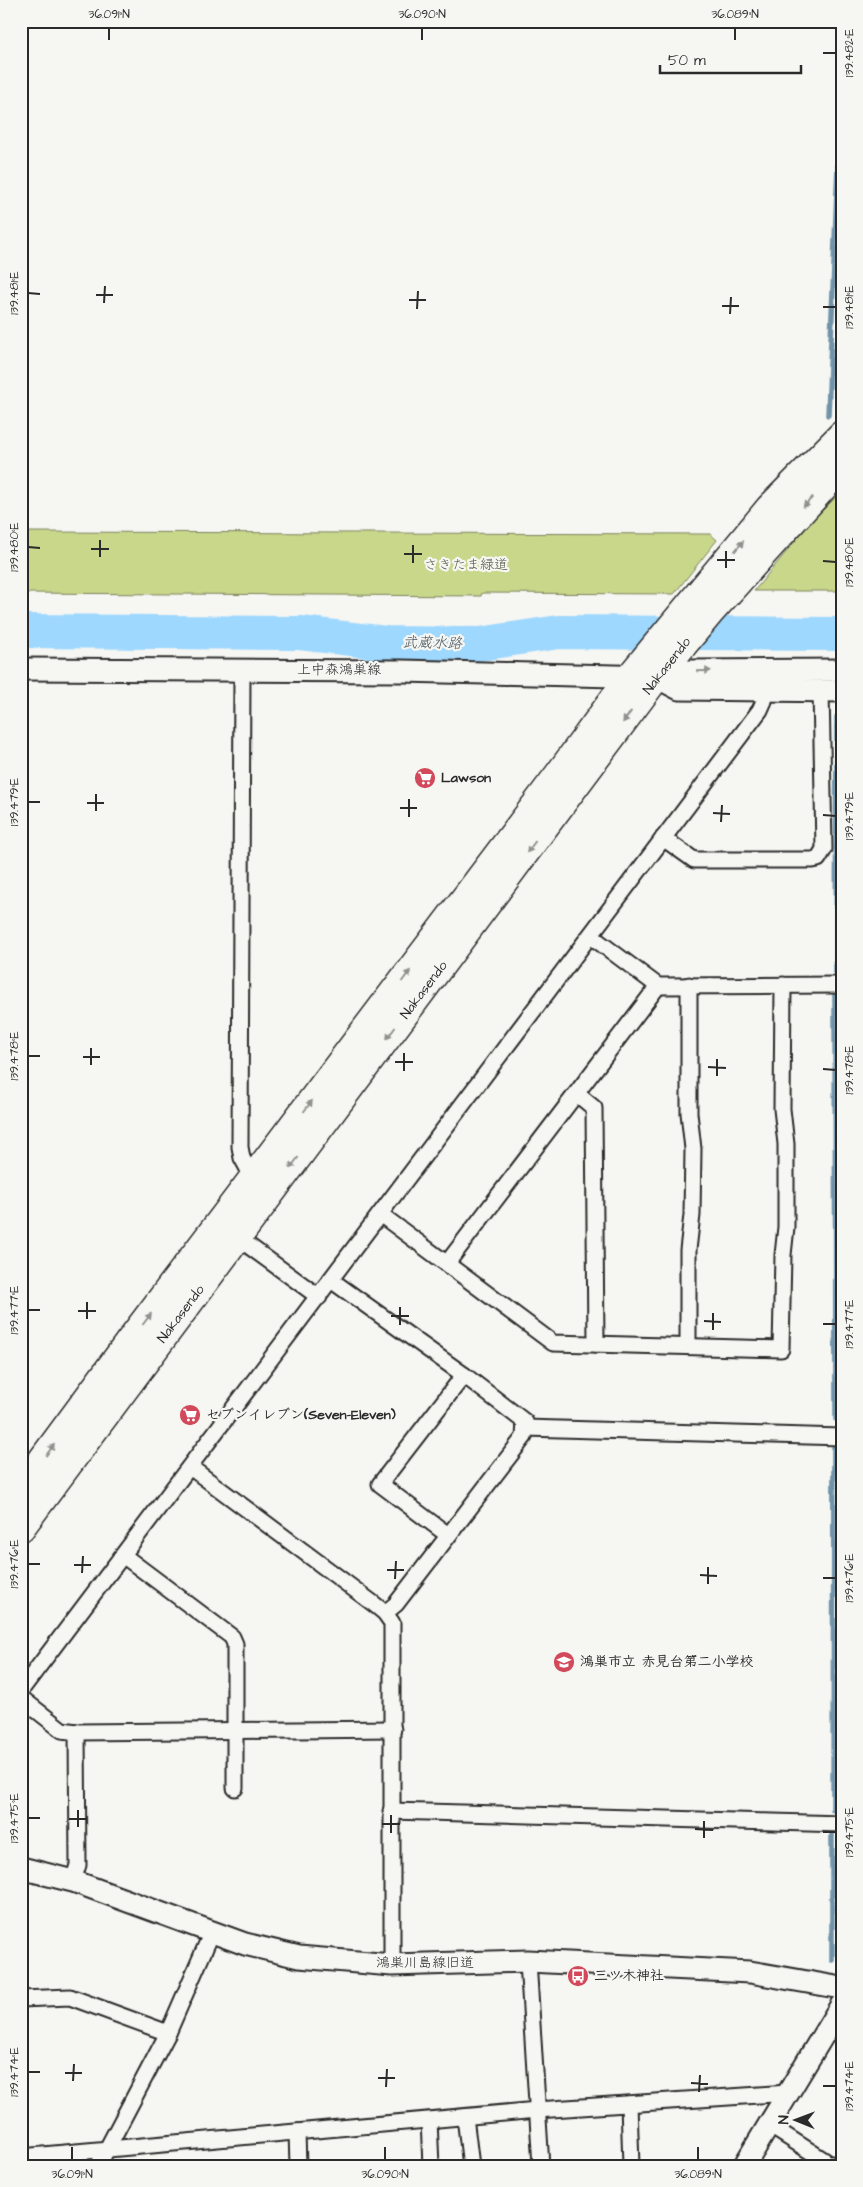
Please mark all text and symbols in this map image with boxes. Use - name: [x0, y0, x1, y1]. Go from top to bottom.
- text: 36.091°N: [88, 6, 130, 23]
- text: 36.090°N: [398, 6, 446, 23]
- text: 36.089°N: [711, 6, 759, 23]
- text: 139.482°E: [841, 29, 858, 77]
- scale bar: [660, 42, 802, 74]
- text: 50 m: [668, 50, 706, 71]
- text: 139.481°E: [6, 271, 23, 315]
- text: 139.481°E: [841, 285, 858, 329]
- one-way arrow: [802, 495, 814, 507]
- text: 139.480°E: [6, 522, 23, 572]
- text: 139.480°E: [841, 537, 858, 587]
- one-way arrow: [733, 540, 745, 552]
- park label: さきたま緑道: [424, 555, 508, 575]
- water label: 武蔵水路: [402, 632, 463, 654]
- street label: Nakasendo: [638, 633, 696, 699]
- street label: 上中森鴻巣線: [297, 660, 381, 680]
- one-way arrow: [697, 667, 713, 675]
- one-way arrow: [623, 710, 633, 723]
- supermarket icon: Lawson: [413, 766, 437, 790]
- place label: Lawson: [441, 768, 491, 788]
- text: 139.479°E: [6, 778, 23, 826]
- text: 139.479°E: [841, 792, 858, 840]
- one-way arrow: [526, 840, 536, 854]
- street label: Nakasendo: [395, 957, 453, 1023]
- one-way arrow: [401, 969, 411, 983]
- one-way arrow: [386, 1026, 397, 1039]
- text: 139.478°E: [6, 1031, 23, 1081]
- text: 139.478°E: [841, 1045, 858, 1095]
- one-way arrow: [303, 1099, 313, 1113]
- one-way arrow: [289, 1156, 299, 1170]
- street label: Nakasendo: [152, 1281, 210, 1347]
- text: 139.477°E: [6, 1286, 23, 1334]
- text: 139.477°E: [841, 1300, 858, 1348]
- one-way arrow: [141, 1313, 152, 1326]
- supermarket icon: セブンイレブン(Seven-Eleven): [178, 1403, 202, 1427]
- place label: セブンイレブン(Seven-Eleven): [206, 1405, 396, 1425]
- one-way arrow: [45, 1443, 55, 1457]
- text: 139.476°E: [6, 1540, 23, 1588]
- text: 139.476°E: [841, 1554, 858, 1602]
- school or university icon: 鴻巣市立 赤見台第二小学校: [552, 1650, 576, 1674]
- place label: 鴻巣市立 赤見台第二小学校: [580, 1652, 754, 1672]
- text: 139.475°E: [6, 1793, 23, 1843]
- text: 139.475°E: [841, 1807, 858, 1857]
- street label: 鴻巣川島線旧道: [376, 1953, 474, 1973]
- bus stop icon: 三ツ木神社: [566, 1964, 590, 1988]
- place label: 三ツ木神社: [594, 1966, 664, 1986]
- text: 139.474°E: [6, 2047, 23, 2097]
- text: 139.474°E: [841, 2061, 858, 2111]
- north arrow: [770, 2094, 820, 2144]
- text: N: [774, 2115, 794, 2124]
- text: 36.091°N: [51, 2166, 93, 2183]
- text: 36.090°N: [361, 2166, 409, 2183]
- text: 36.089°N: [674, 2166, 722, 2183]

